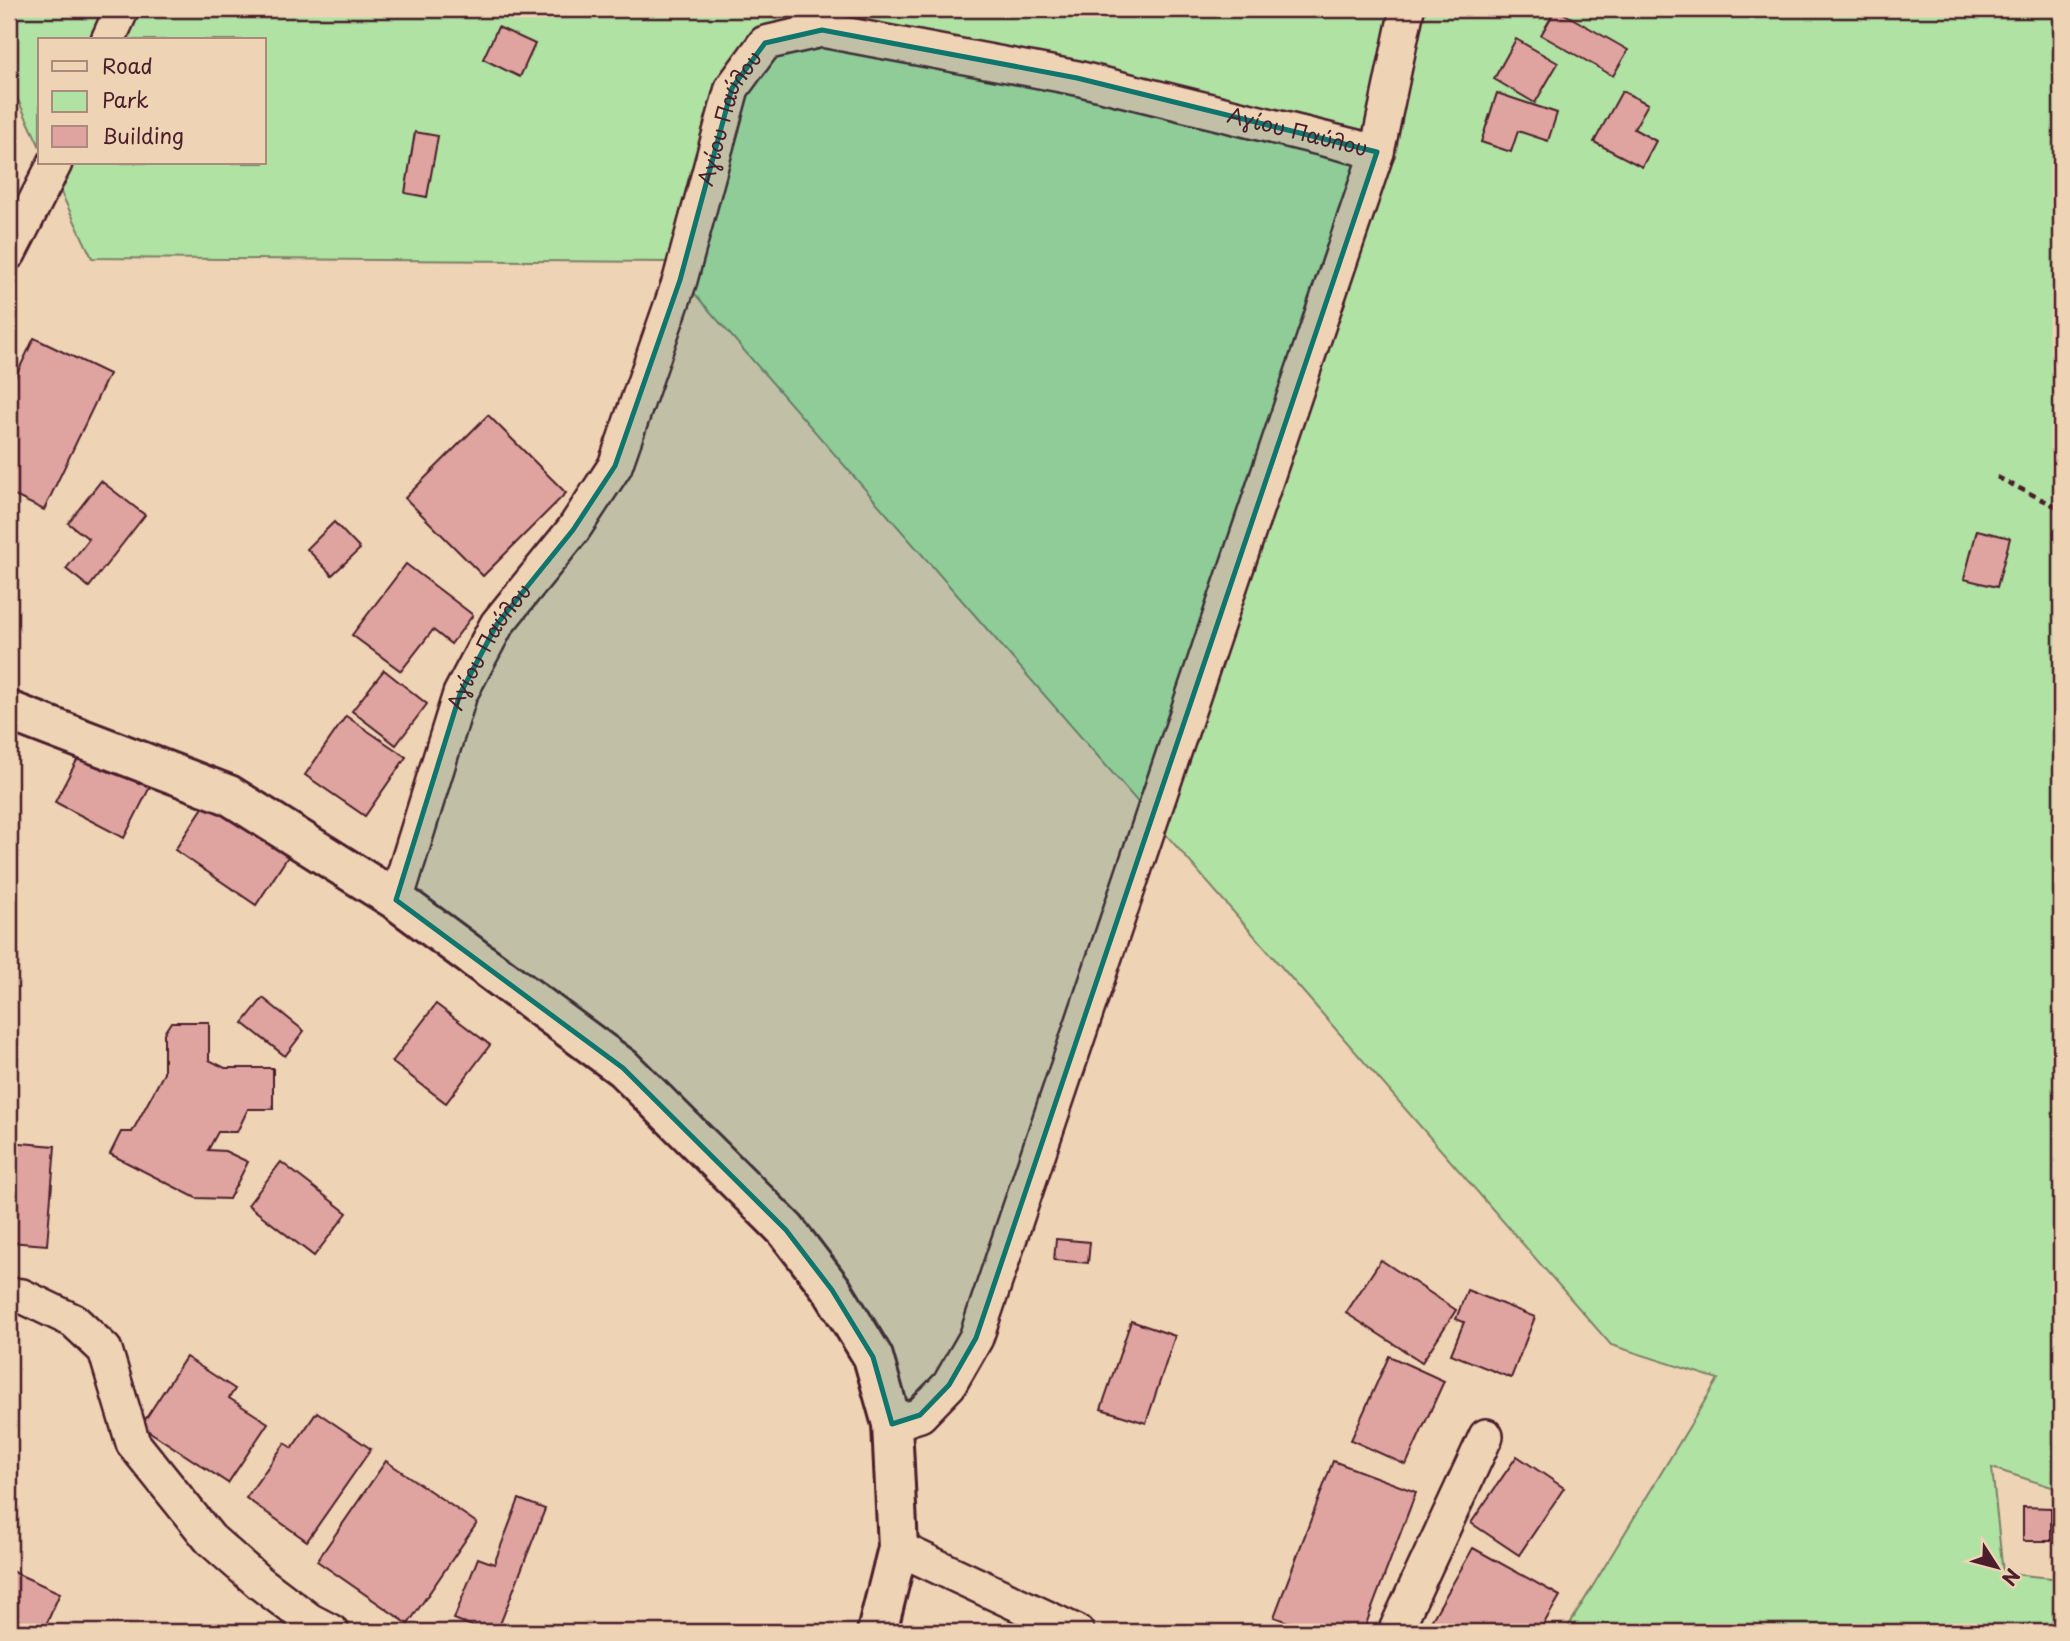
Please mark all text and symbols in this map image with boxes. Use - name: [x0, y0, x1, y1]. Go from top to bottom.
- legend: [38, 38, 266, 164]
- street label: Αγίου Παύλου: [688, 43, 768, 189]
- text: Road: [102, 49, 153, 81]
- text: Park: [102, 83, 149, 115]
- street label: Αγίου Παύλου: [1224, 98, 1371, 163]
- text: Building: [102, 119, 184, 151]
- street label: Αγίου Παύλου: [438, 575, 538, 714]
- north arrow: [1962, 1532, 2032, 1602]
- text: N: [1996, 1563, 2027, 1592]

